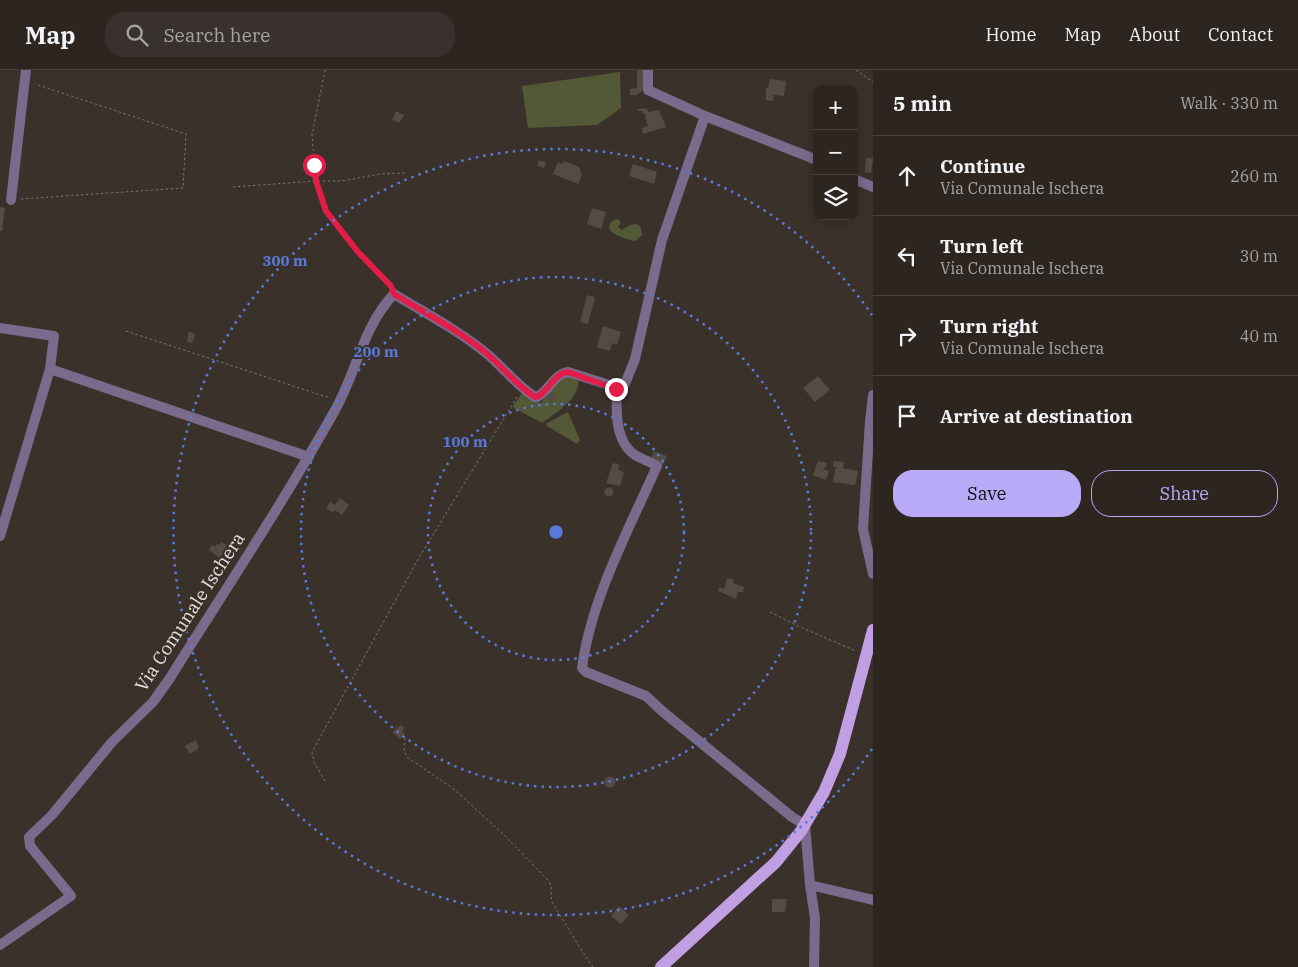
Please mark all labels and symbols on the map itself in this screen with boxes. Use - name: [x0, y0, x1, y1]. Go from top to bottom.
- route start: [303, 154, 326, 177]
- text: 300 m: [262, 251, 308, 270]
- text: 200 m: [353, 342, 399, 361]
- route end: [605, 378, 628, 401]
- text: 100 m: [442, 432, 488, 451]
- centre of rings: [547, 523, 565, 541]
- street label: Via Comunale Ischera: [130, 528, 250, 695]

